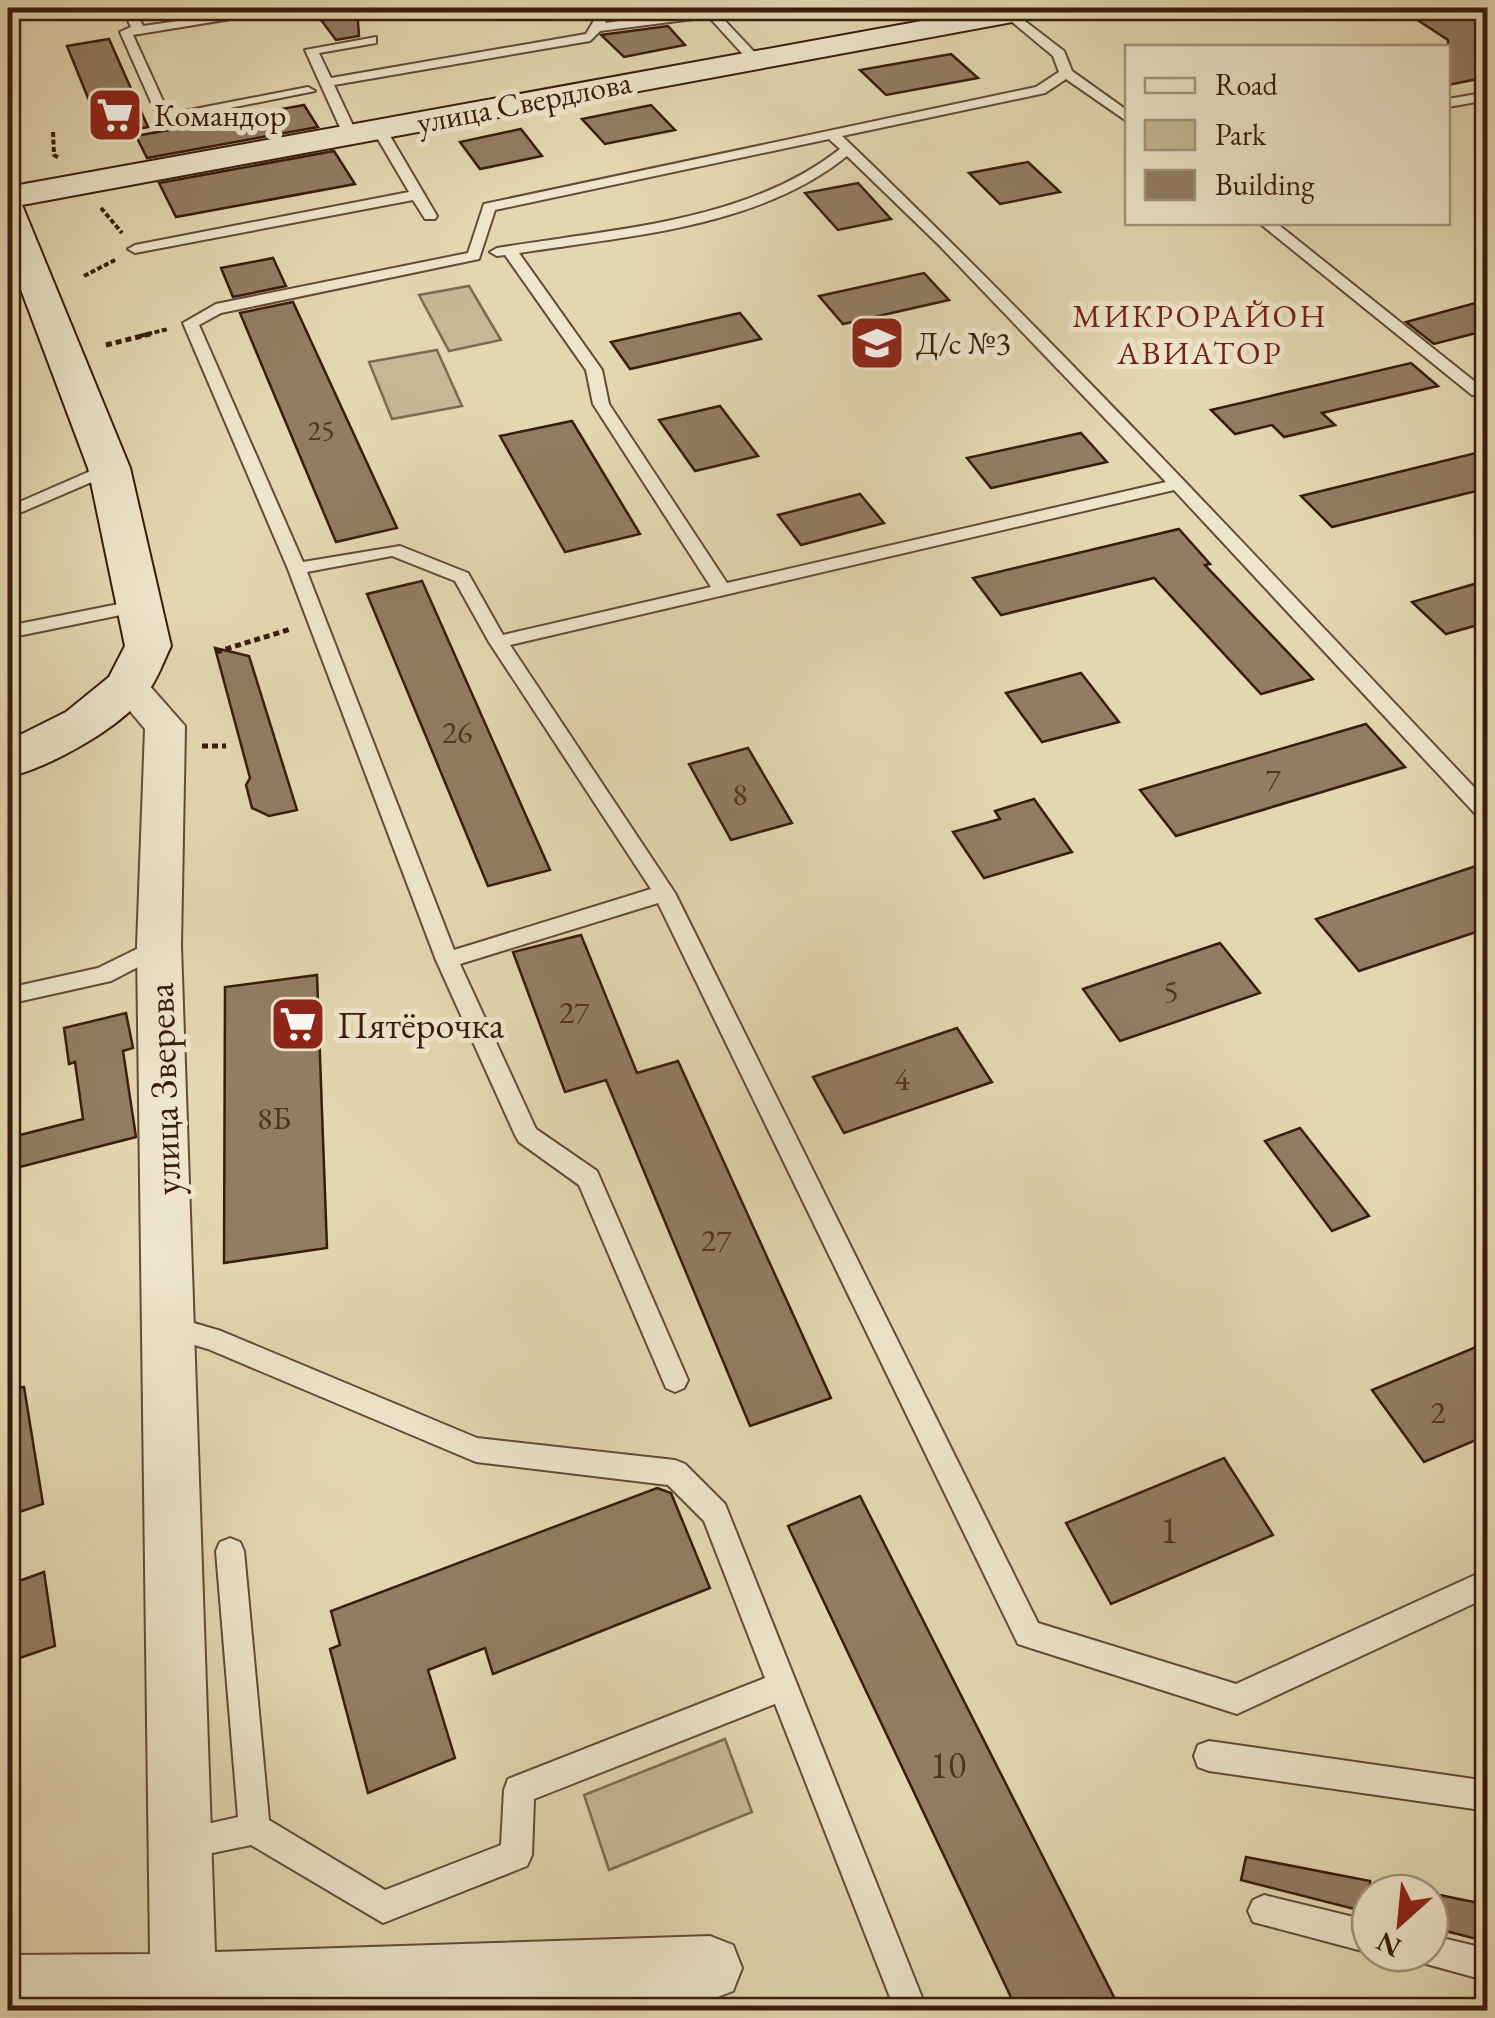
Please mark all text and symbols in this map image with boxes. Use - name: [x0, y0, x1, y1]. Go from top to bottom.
- legend: [1125, 45, 1450, 225]
- street label: улица Свердлова: [413, 61, 635, 143]
- text: Road: [1215, 65, 1279, 104]
- supermarket icon: Командор: [85, 85, 145, 145]
- place label: Командор: [154, 94, 286, 136]
- text: Park: [1215, 115, 1267, 154]
- text: Building: [1215, 165, 1315, 204]
- district label: МИКРОРАЙОН АВИАТОР: [1072, 295, 1328, 374]
- school or university icon: Д/с №3: [847, 313, 907, 373]
- place label: Д/с №3: [916, 322, 1011, 364]
- house number: 25: [308, 412, 334, 448]
- house number: 26: [442, 711, 472, 753]
- house number: 7: [1265, 758, 1281, 800]
- house number: 8: [732, 773, 748, 815]
- house number: 5: [1163, 970, 1179, 1012]
- street label: улица Зверева: [135, 981, 191, 1196]
- house number: 27: [559, 991, 590, 1033]
- supermarket icon: Пятёрочка: [268, 994, 328, 1054]
- place label: Пятёрочка: [337, 1000, 505, 1049]
- house number: 4: [894, 1058, 910, 1100]
- house number: 8Б: [257, 1097, 291, 1139]
- house number: 27: [701, 1219, 732, 1261]
- house number: 2: [1430, 1391, 1446, 1433]
- house number: 1: [1160, 1505, 1178, 1554]
- house number: 10: [930, 1740, 966, 1789]
- north arrow: [1350, 1873, 1450, 1973]
- text: N: [1370, 1924, 1407, 1966]

